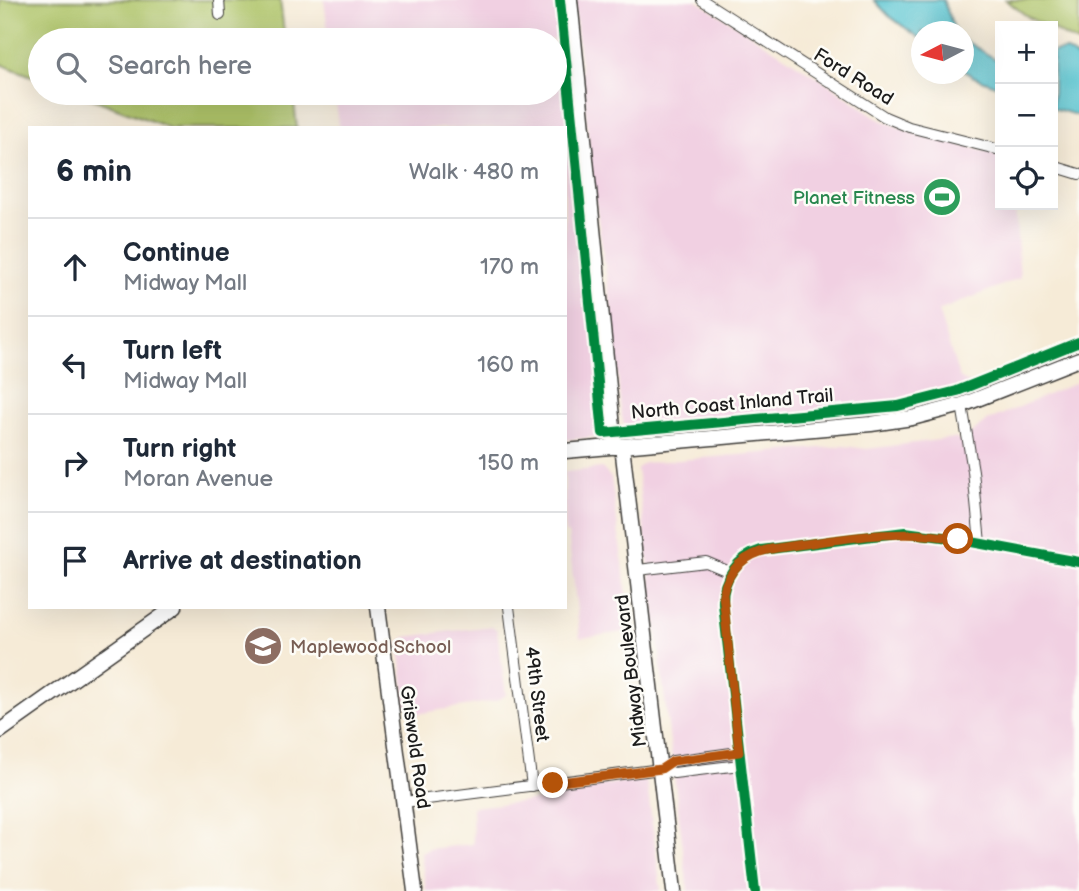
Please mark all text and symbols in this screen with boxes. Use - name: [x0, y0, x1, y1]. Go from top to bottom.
- north arrow: [911, 21, 974, 84]
- map controls: [995, 21, 1058, 210]
- button: +: [995, 21, 1058, 84]
- search box: [28, 28, 567, 105]
- street label: Ford Road: [809, 44, 897, 111]
- icon: search: [52, 48, 90, 86]
- text: Search here: [108, 51, 252, 82]
- button: −: [995, 84, 1058, 147]
- button: locate: [995, 147, 1058, 210]
- text: 6 min: [56, 154, 132, 190]
- text: Walk · 480 m: [409, 158, 539, 186]
- sports icon: Planet Fitness: [921, 176, 963, 218]
- place label: Planet Fitness: [793, 187, 915, 210]
- text: Continue: [123, 238, 230, 269]
- icon: ahead: [56, 248, 94, 286]
- text: 170 m: [480, 253, 539, 281]
- text: Midway Mall: [123, 269, 247, 297]
- text: Turn left: [123, 336, 222, 367]
- icon: left: [56, 346, 94, 384]
- text: 160 m: [477, 351, 539, 379]
- text: Midway Mall: [123, 367, 247, 395]
- street label: North Coast Inland Trail: [630, 384, 834, 425]
- text: Turn right: [123, 434, 236, 465]
- icon: right: [56, 444, 94, 482]
- text: 150 m: [478, 449, 539, 477]
- text: Moran Avenue: [123, 465, 273, 493]
- route start: [942, 523, 973, 554]
- icon: arrive: [56, 542, 94, 580]
- text: Arrive at destination: [123, 546, 362, 577]
- street label: Midway Boulevard: [611, 593, 652, 748]
- school or university icon: Maplewood School: [242, 625, 284, 667]
- place label: Maplewood School: [290, 636, 451, 659]
- street label: 49th Street: [519, 645, 554, 743]
- street label: Griswold Road: [394, 684, 435, 810]
- route end: [537, 767, 568, 798]

